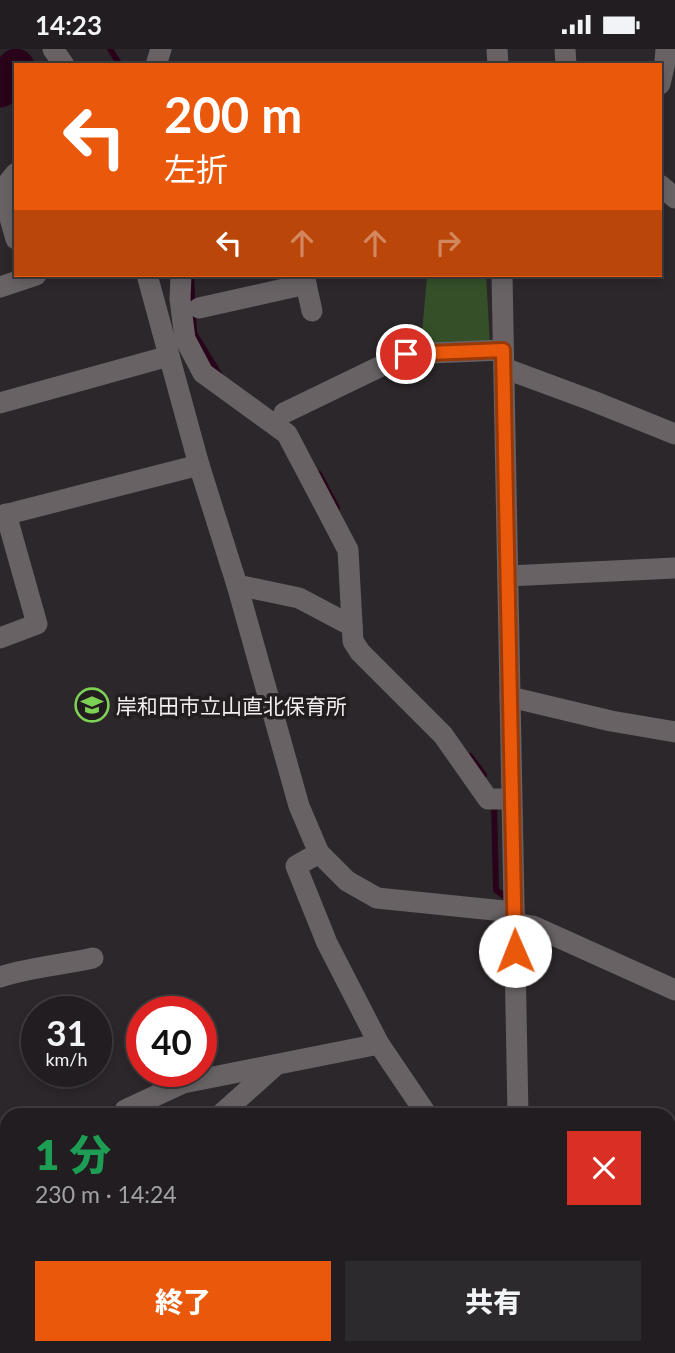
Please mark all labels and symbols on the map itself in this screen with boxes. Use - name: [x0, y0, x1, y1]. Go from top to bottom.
- pin: [376, 324, 436, 384]
- school or university icon: 岸和田市立山直北保育所: [73, 686, 111, 724]
- place label: 岸和田市立山直北保育所: [116, 693, 347, 718]
- position arrow: [478, 914, 552, 988]
- speed limit sign: 40: [126, 996, 217, 1087]

